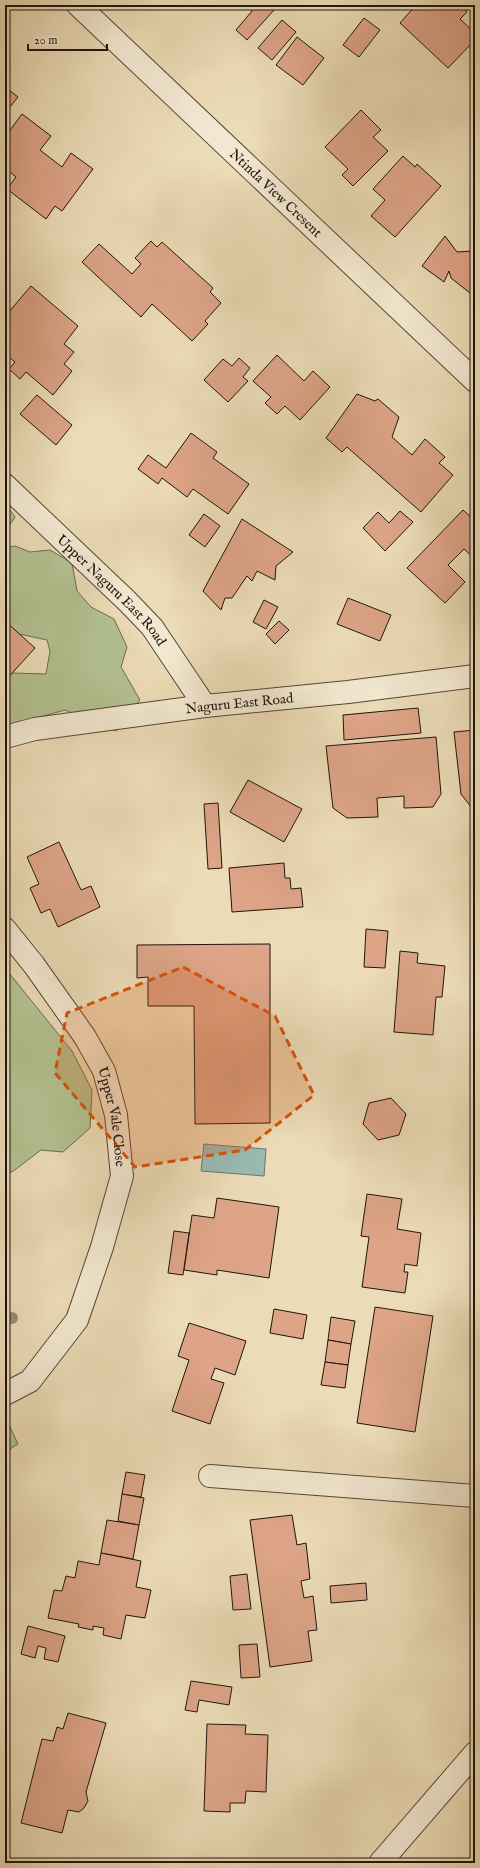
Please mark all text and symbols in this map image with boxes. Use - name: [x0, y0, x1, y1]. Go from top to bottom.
- scale bar: [28, 26, 107, 52]
- text: 20 m: [34, 33, 57, 48]
- street label: Ntinda View Cresent: [225, 145, 326, 242]
- street label: Upper Naguru East Road: [53, 531, 170, 650]
- street label: Naguru East Road: [184, 689, 295, 719]
- street label: Upper Vale Close: [93, 1065, 129, 1168]

